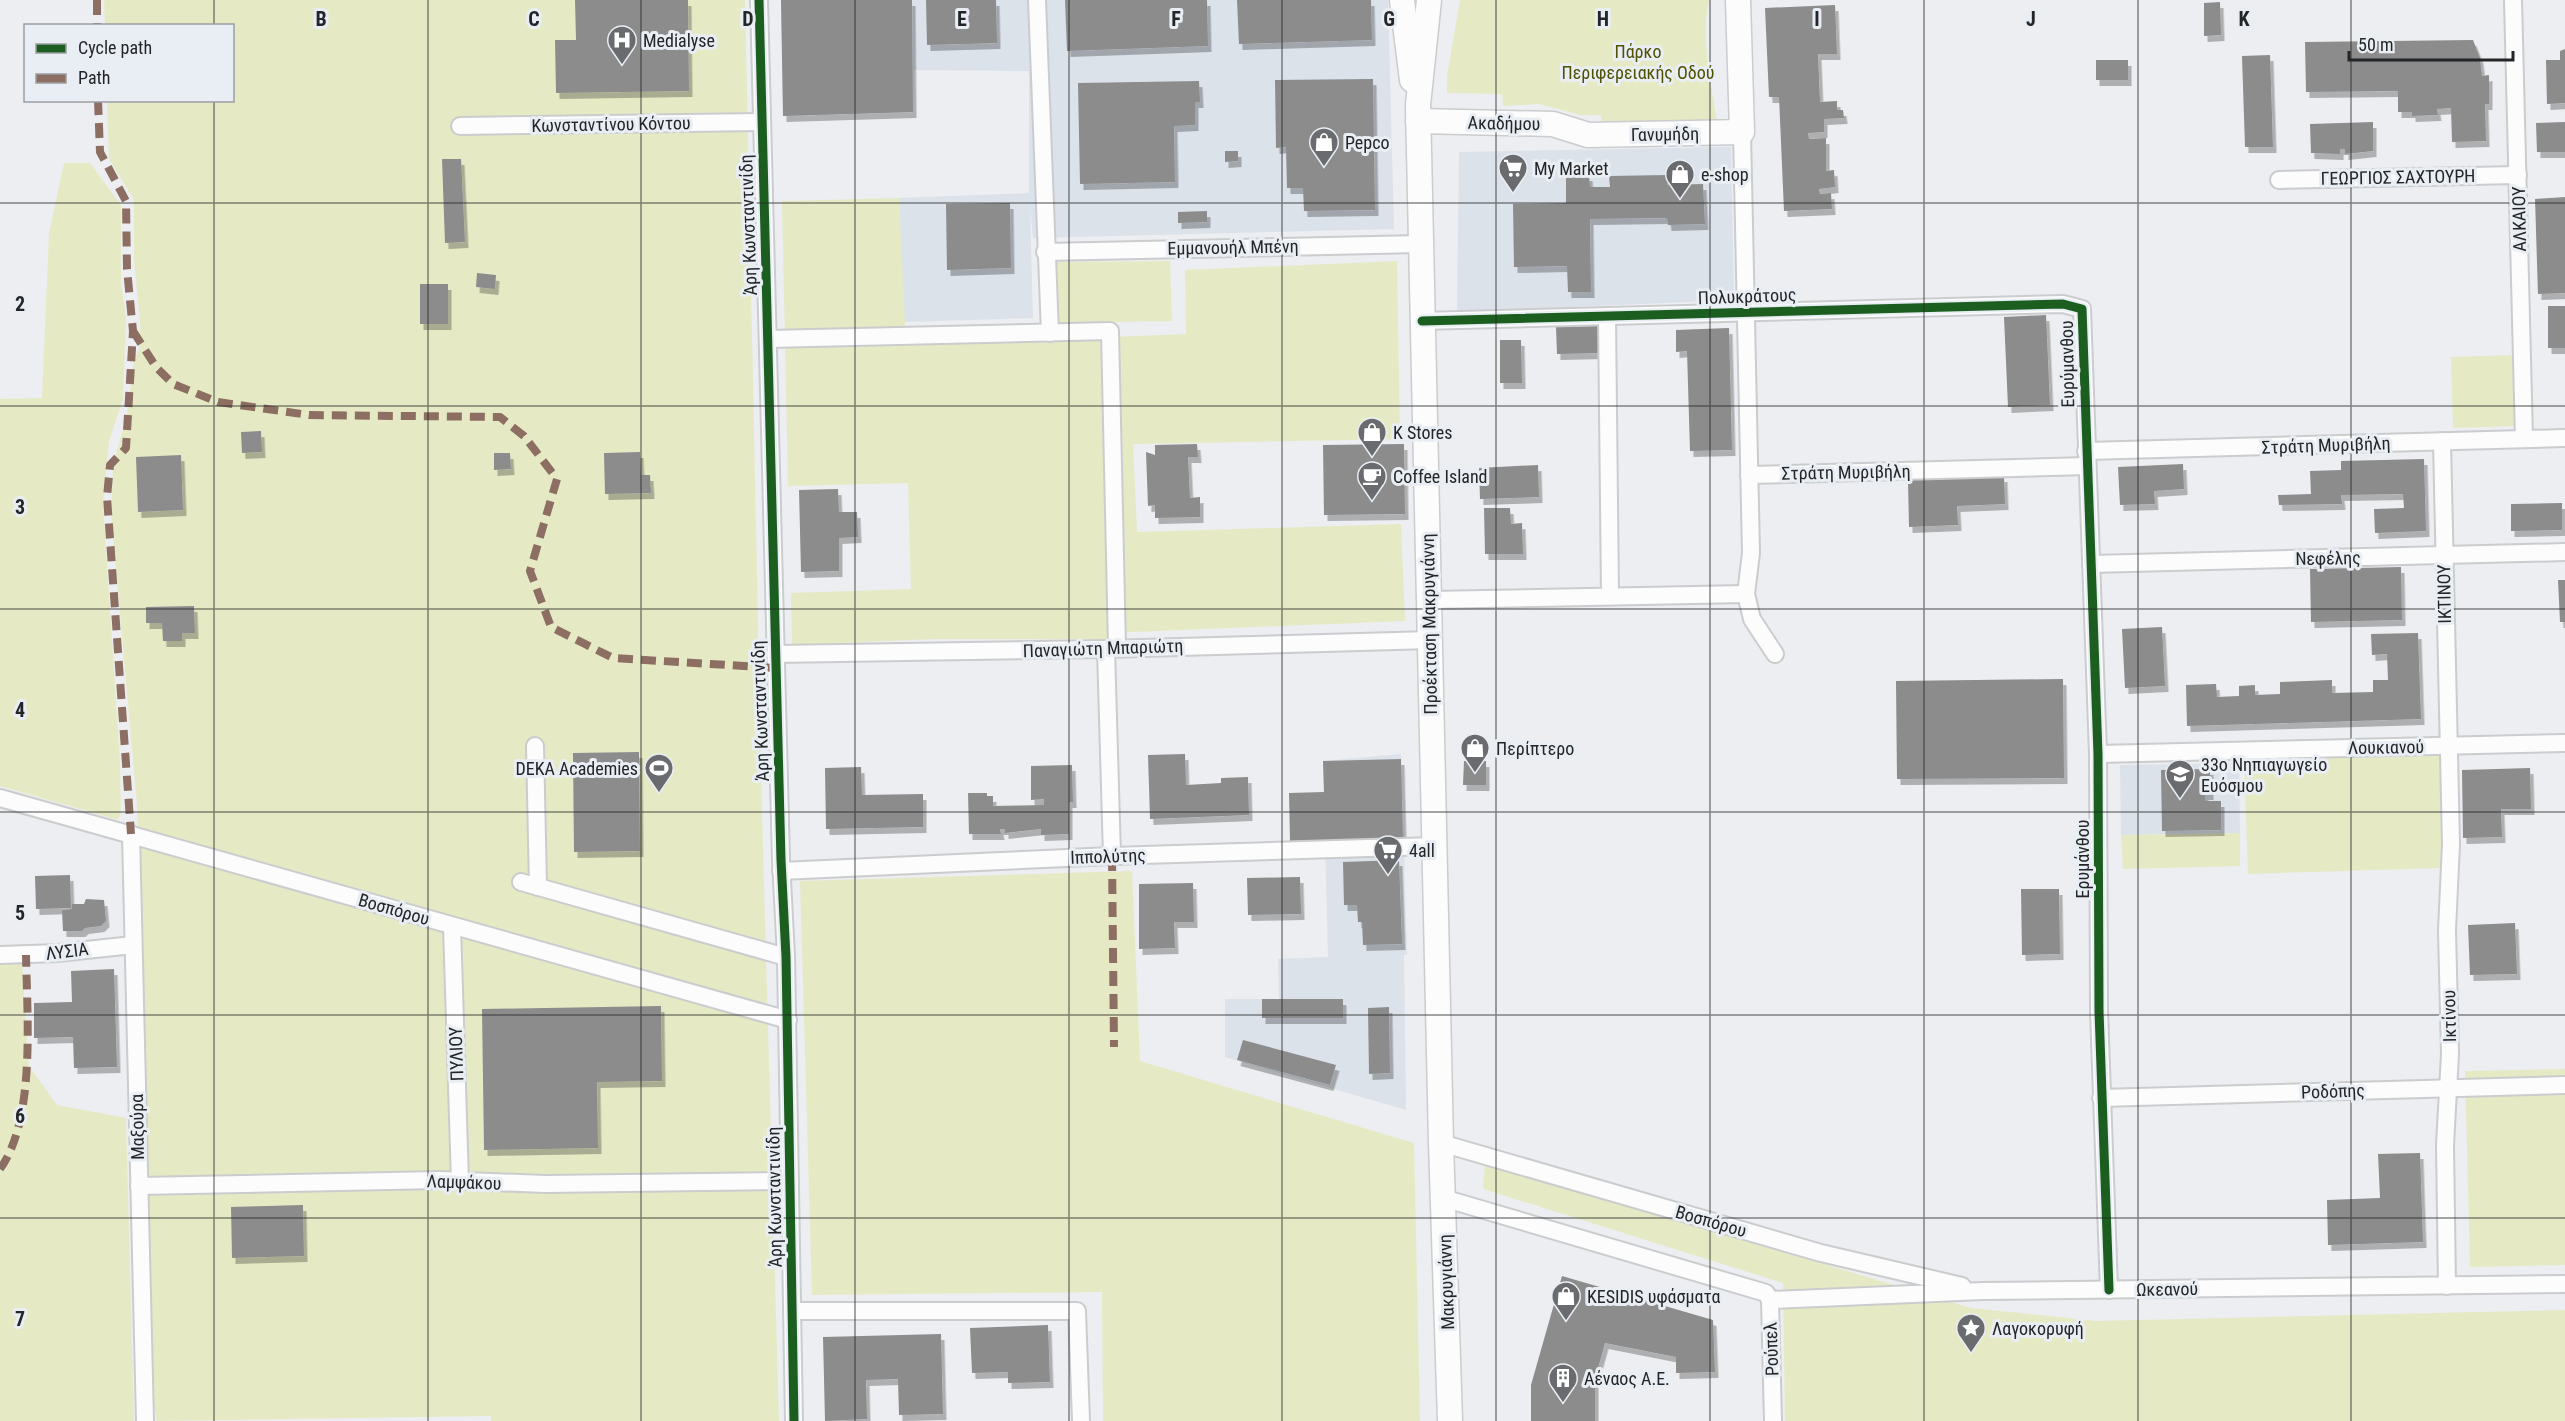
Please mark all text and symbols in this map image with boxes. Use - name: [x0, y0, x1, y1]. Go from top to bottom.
- text: B: [315, 7, 327, 31]
- text: C: [528, 7, 540, 31]
- text: D: [742, 7, 754, 31]
- text: E: [957, 7, 967, 31]
- text: F: [1171, 7, 1181, 31]
- text: G: [1383, 7, 1395, 31]
- text: H: [1597, 7, 1609, 31]
- text: I: [1814, 7, 1820, 31]
- text: J: [2026, 7, 2036, 31]
- text: K: [2238, 7, 2250, 31]
- legend: [24, 24, 234, 102]
- hospital icon: Medialyse: [606, 24, 638, 66]
- scale bar: [2349, 24, 2512, 62]
- place label: Medialyse: [643, 30, 715, 51]
- text: 50 m: [2358, 34, 2393, 55]
- text: Cycle path: [78, 37, 152, 58]
- park label: Πάρκο Περιφερειακής Οδού: [1562, 41, 1714, 83]
- text: Path: [78, 67, 111, 88]
- street label: Κωνσταντίνου Κόντου: [531, 112, 691, 136]
- street label: Ακαδήμου: [1467, 112, 1541, 134]
- street label: Γανυμήδη: [1631, 123, 1699, 145]
- shop icon: Pepco: [1308, 126, 1340, 168]
- place label: Pepco: [1345, 132, 1390, 153]
- supermarket icon: Μy Μarket: [1497, 152, 1529, 194]
- street label: Άρη Κωνσταντινίδη: [735, 154, 761, 296]
- place label: Μy Μarket: [1534, 158, 1609, 179]
- shop icon: e-shop: [1664, 158, 1696, 200]
- place label: e-shop: [1701, 164, 1749, 185]
- street label: ΓΕΩΡΓΙΟΣ ΣΑΧΤΟΥΡΗ: [2320, 165, 2476, 189]
- street label: ΑΛΚΑΙΟΥ: [2508, 186, 2530, 252]
- street label: Εμμανουήλ Μπένη: [1167, 235, 1299, 259]
- street label: Πολυκράτους: [1697, 284, 1797, 308]
- text: 2: [15, 292, 25, 316]
- street label: Ευρύμανθου: [2056, 320, 2078, 408]
- shop icon: K Stores: [1356, 416, 1388, 458]
- place label: K Stores: [1393, 422, 1452, 443]
- street label: Στράτη Μυριβήλη: [2261, 432, 2391, 458]
- cafe icon: Coffee Island: [1356, 460, 1388, 502]
- street label: Στράτη Μυριβήλη: [1781, 460, 1911, 484]
- place label: Coffee Island: [1393, 466, 1488, 487]
- text: 3: [15, 495, 25, 519]
- street label: Προέκταση Μακρυγιάννη: [1417, 533, 1441, 715]
- street label: Νεφέλης: [2295, 547, 2361, 569]
- street label: ΙΚΤΙΝΟΥ: [2433, 564, 2455, 624]
- street label: Παναγιώτη Μπαριώτη: [1022, 635, 1184, 661]
- street label: Άρη Κωνσταντινίδη: [747, 640, 773, 782]
- text: 4: [15, 698, 25, 722]
- shop icon: Περίπτερο: [1459, 732, 1491, 774]
- street label: Λουκιανού: [2348, 736, 2424, 758]
- place label: Περίπτερο: [1496, 738, 1574, 759]
- sports icon: DEKA Academies: [643, 752, 675, 794]
- place label: 33ο Νηπιαγωγείο Ευόσμου: [2201, 754, 2327, 796]
- place label: DEKA Academies: [515, 758, 638, 779]
- school or university icon: 33ο Νηπιαγωγείο Ευόσμου: [2164, 758, 2196, 800]
- street label: Ερυμάνθου: [2072, 820, 2093, 898]
- supermarket icon: 4all: [1372, 834, 1404, 876]
- place label: 4all: [1409, 840, 1435, 861]
- street label: Ιππολύτης: [1070, 844, 1146, 868]
- street label: Βοσπόρου: [356, 889, 432, 929]
- text: 5: [15, 901, 25, 925]
- street label: ΛΥΣΙΑ: [44, 938, 90, 964]
- street label: Ικτίνου: [2438, 990, 2460, 1042]
- street label: ΠΥΛΙΟΥ: [445, 1026, 467, 1082]
- street label: Ροδόπης: [2301, 1079, 2365, 1103]
- street label: Μαξούρα: [126, 1094, 148, 1160]
- text: 6: [15, 1104, 25, 1128]
- street label: Άρη Κωνσταντινίδη: [762, 1126, 786, 1268]
- street label: Λαμψάκου: [426, 1170, 502, 1194]
- street label: Βοσπόρου: [1673, 1201, 1749, 1241]
- street label: Μακρυγιάννη: [1434, 1234, 1458, 1330]
- street label: Ωκεανού: [2136, 1278, 2198, 1300]
- shop icon: KESIDIS υφάσματα: [1550, 1280, 1582, 1322]
- place label: KESIDIS υφάσματα: [1587, 1286, 1720, 1307]
- text: 7: [15, 1307, 25, 1331]
- place icon: Λαγοκορυφή: [1955, 1312, 1987, 1354]
- place label: Λαγοκορυφή: [1992, 1318, 2084, 1339]
- street label: Ρούπελ: [1760, 1321, 1782, 1376]
- building icon: Αέναος Α.Ε.: [1547, 1362, 1579, 1404]
- place label: Αέναος Α.Ε.: [1584, 1368, 1670, 1389]

